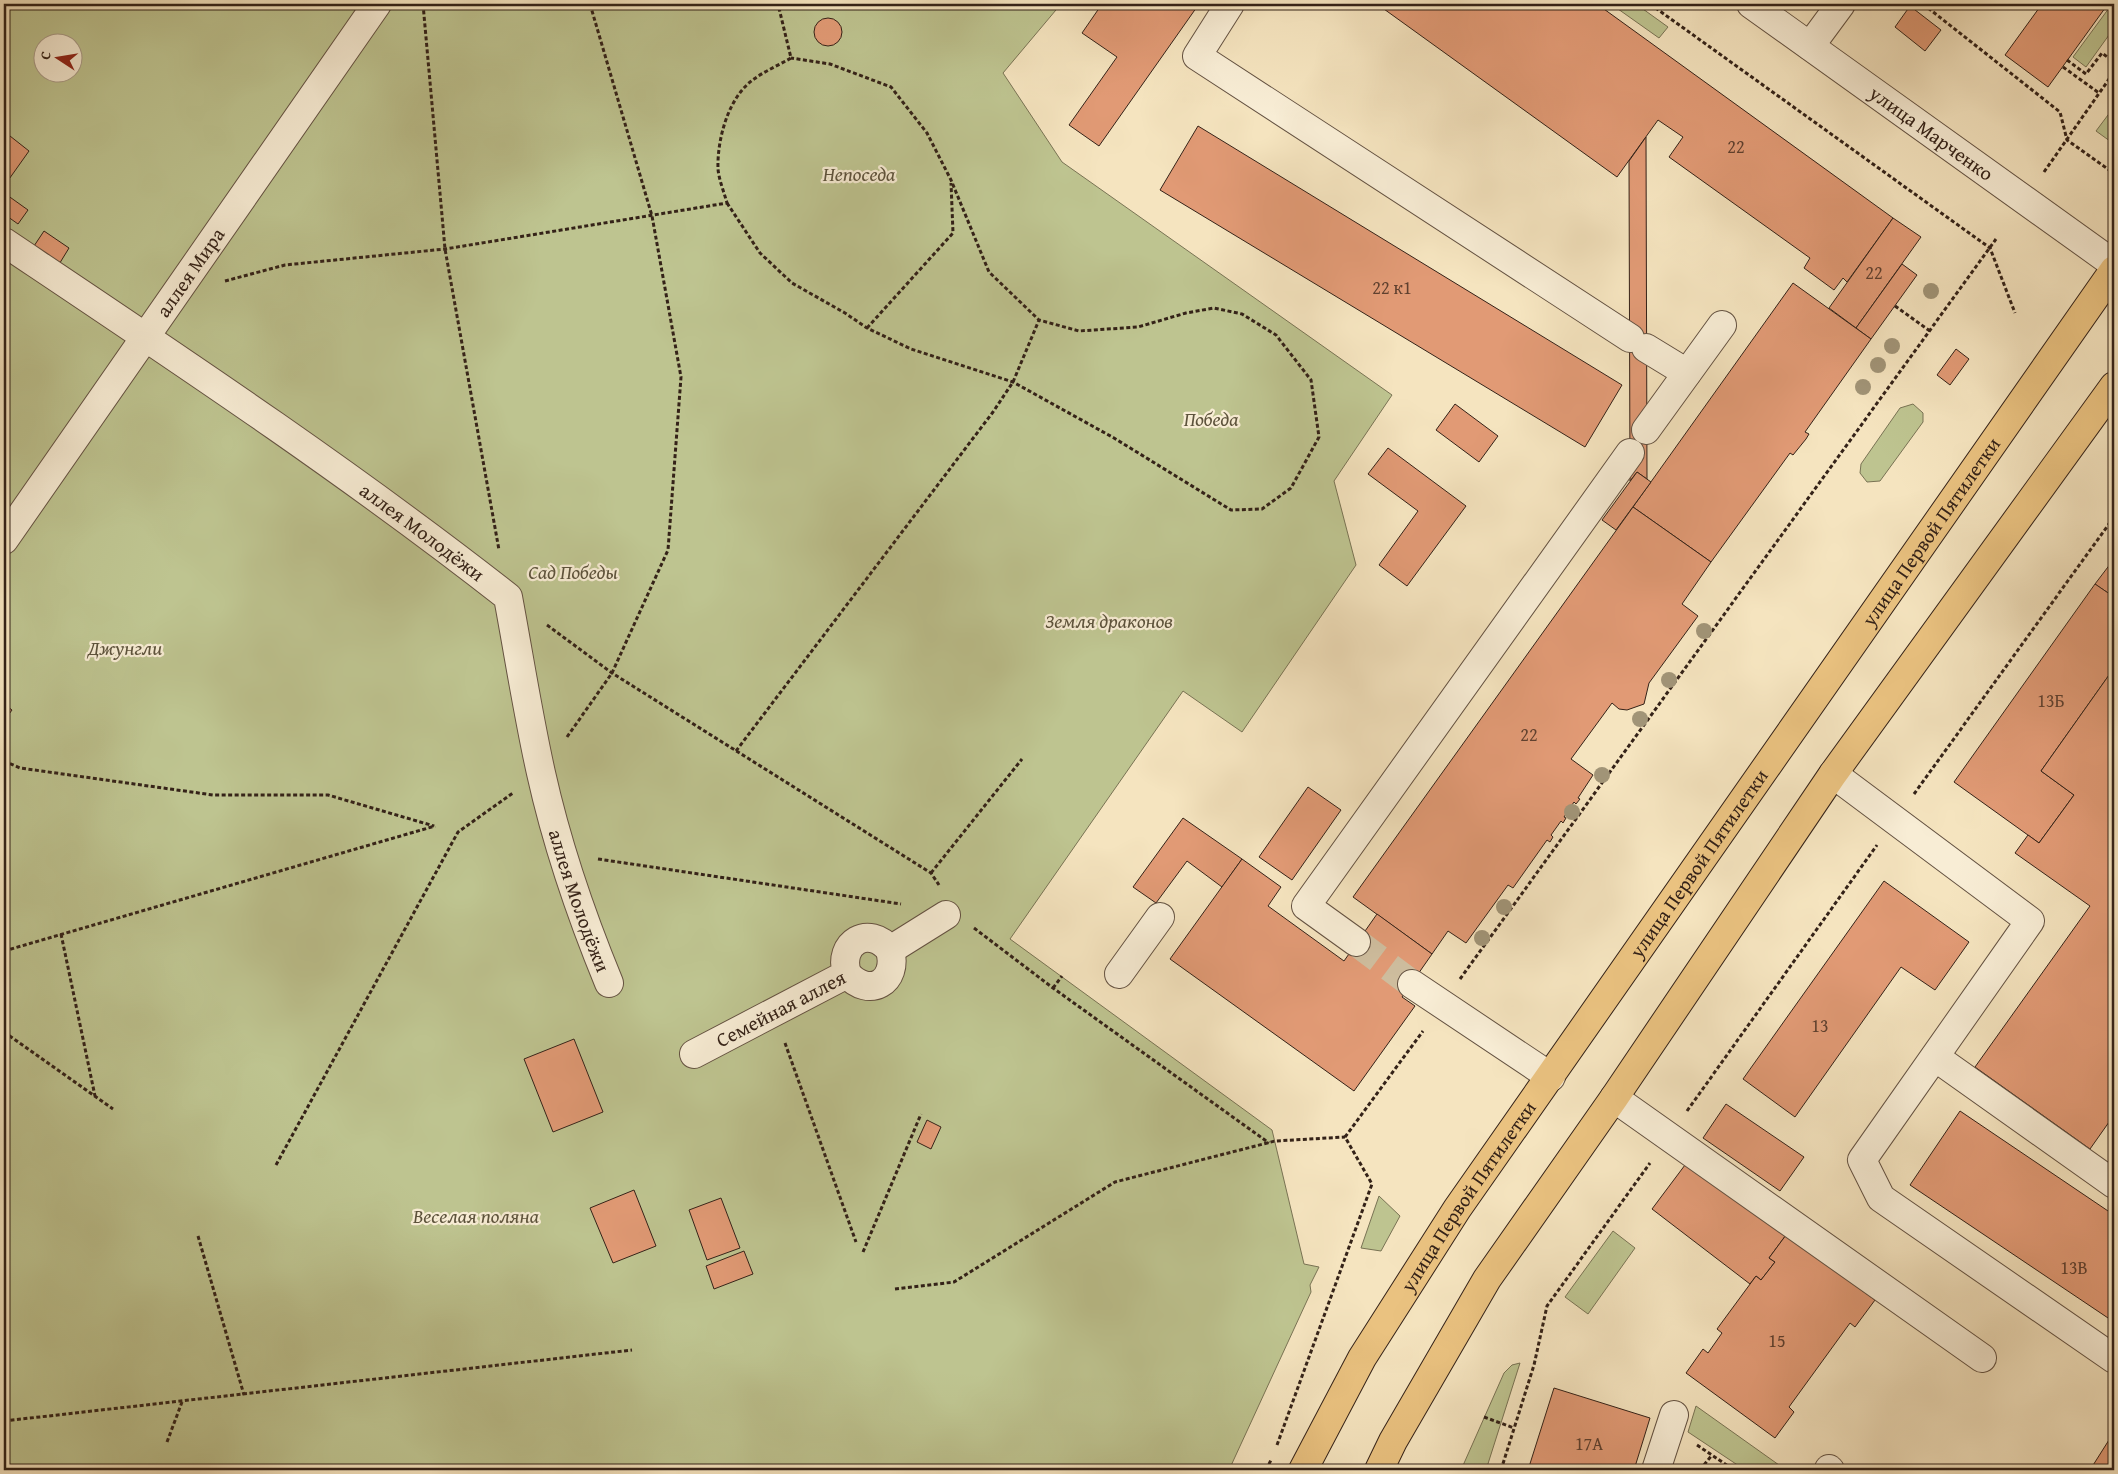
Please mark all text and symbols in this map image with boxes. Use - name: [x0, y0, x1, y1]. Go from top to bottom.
- north arrow: [32, 32, 82, 82]
- text: С: [35, 49, 56, 61]
- street label: улица Марченко: [1863, 78, 2000, 187]
- house number: 22: [1727, 133, 1745, 160]
- park label: Непоседа: [823, 159, 896, 188]
- street label: аллея Мира: [148, 221, 232, 323]
- house number: 22: [1865, 259, 1883, 286]
- house number: 22 к1: [1372, 274, 1412, 301]
- park label: Победа: [1184, 404, 1239, 433]
- street label: улица Первой Пятилетки: [1854, 431, 2007, 633]
- street label: аллея Молодёжи: [354, 475, 491, 588]
- park label: Сад Победы: [528, 557, 618, 586]
- park label: Земля драконов: [1045, 606, 1173, 635]
- park label: Джунгли: [87, 633, 162, 662]
- house number: 13Б: [2037, 687, 2065, 714]
- house number: 22: [1520, 721, 1538, 748]
- street label: улица Первой Пятилетки: [1621, 763, 1775, 964]
- street label: аллея Молодёжи: [542, 826, 618, 976]
- street label: Семейная аллея: [711, 962, 851, 1054]
- house number: 13: [1811, 1012, 1829, 1039]
- street label: улица Первой Пятилетки: [1392, 1095, 1543, 1298]
- park label: Веселая поляна: [412, 1201, 540, 1230]
- house number: 13В: [2060, 1254, 2088, 1281]
- house number: 15: [1768, 1327, 1786, 1354]
- house number: 17А: [1575, 1430, 1603, 1457]

